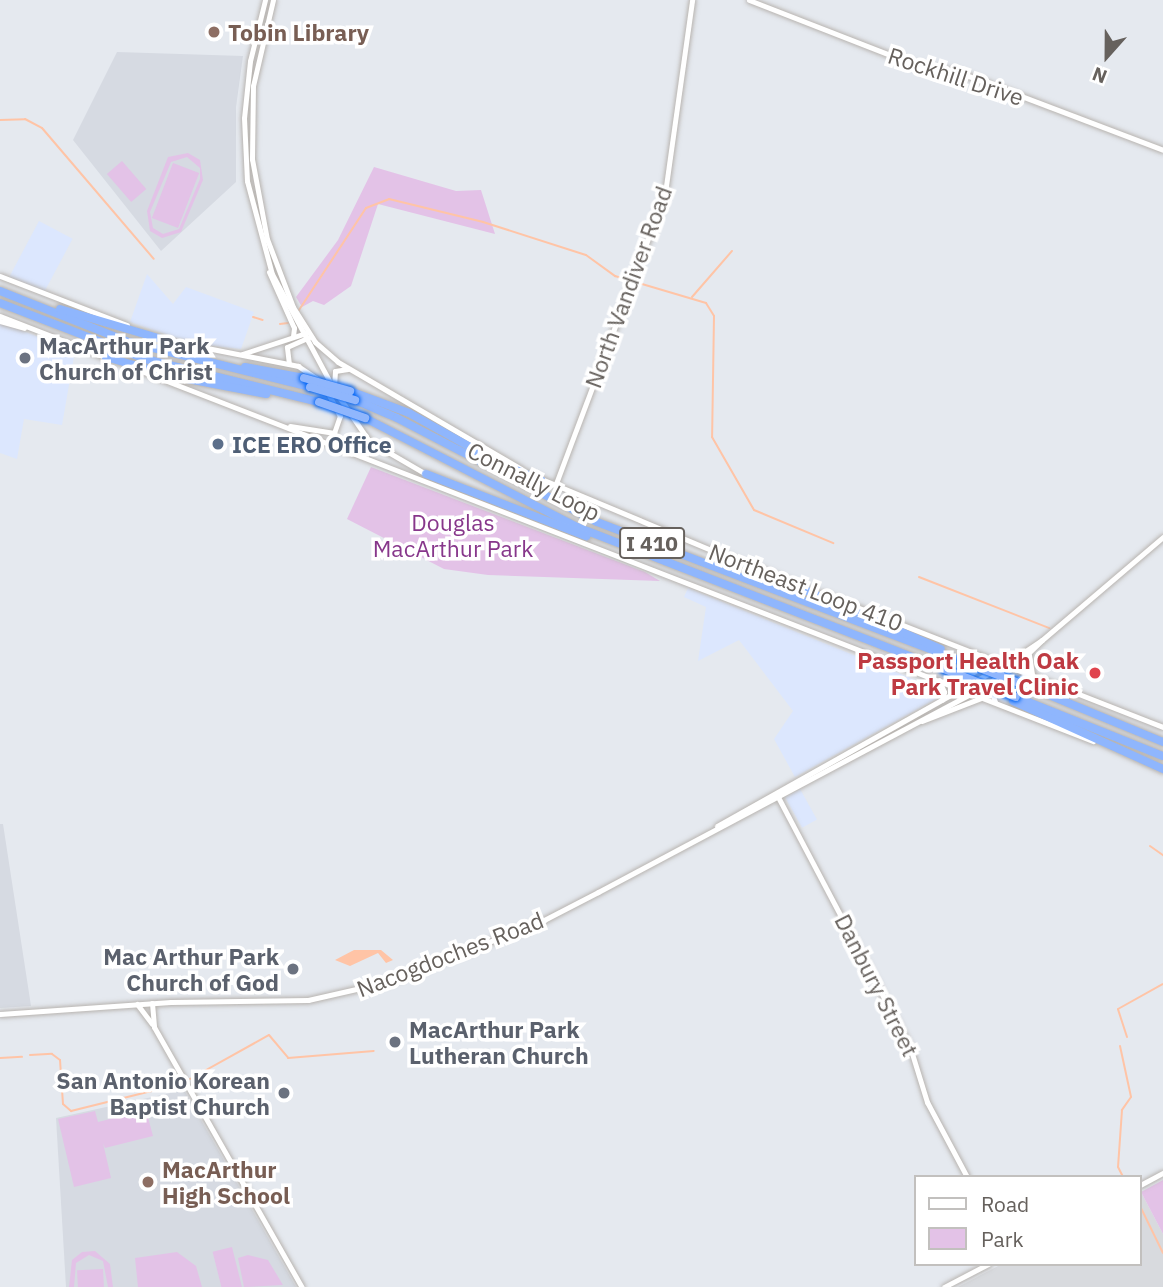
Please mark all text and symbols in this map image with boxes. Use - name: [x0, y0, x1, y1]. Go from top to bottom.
- place label: Tobin Library: [228, 18, 369, 46]
- north arrow: [1072, 21, 1142, 91]
- marker: Tobin Library: [206, 24, 222, 40]
- street label: Rockhill Drive: [885, 41, 1027, 111]
- text: N: [1089, 62, 1110, 89]
- street label: North Vandiver Road: [579, 182, 677, 392]
- place label: MacArthur Park Church of Christ: [39, 331, 213, 385]
- marker: MacArthur Park Church of Christ: [17, 350, 33, 366]
- place label: ICE ERO Office: [232, 430, 392, 458]
- marker: ICE ERO Office: [210, 436, 226, 452]
- street label: Connally Loop: [463, 436, 605, 526]
- park label: Douglas MacArthur Park: [373, 508, 533, 562]
- road number: I 410: [619, 526, 685, 560]
- street label: Northeast Loop 410: [705, 537, 907, 637]
- place label: Passport Health Oak Park Travel Clinic: [857, 646, 1079, 700]
- marker: Passport Health Oak Park Travel Clinic: [1085, 663, 1105, 683]
- street label: Nacogdoches Road: [353, 906, 547, 1002]
- street label: Danbury Street: [829, 909, 925, 1061]
- place label: Mac Arthur Park Church of God: [103, 942, 279, 996]
- marker: Mac Arthur Park Church of God: [285, 961, 301, 977]
- place label: MacArthur Park Lutheran Church: [409, 1015, 589, 1069]
- marker: MacArthur Park Lutheran Church: [387, 1034, 403, 1050]
- place label: San Antonio Korean Baptist Church: [56, 1066, 270, 1120]
- marker: San Antonio Korean Baptist Church: [276, 1085, 292, 1101]
- place label: MacArthur High School: [162, 1155, 290, 1209]
- marker: MacArthur High School: [140, 1174, 156, 1190]
- legend: [914, 1175, 1142, 1266]
- text: Road: [981, 1190, 1029, 1218]
- text: Park: [981, 1225, 1024, 1253]

